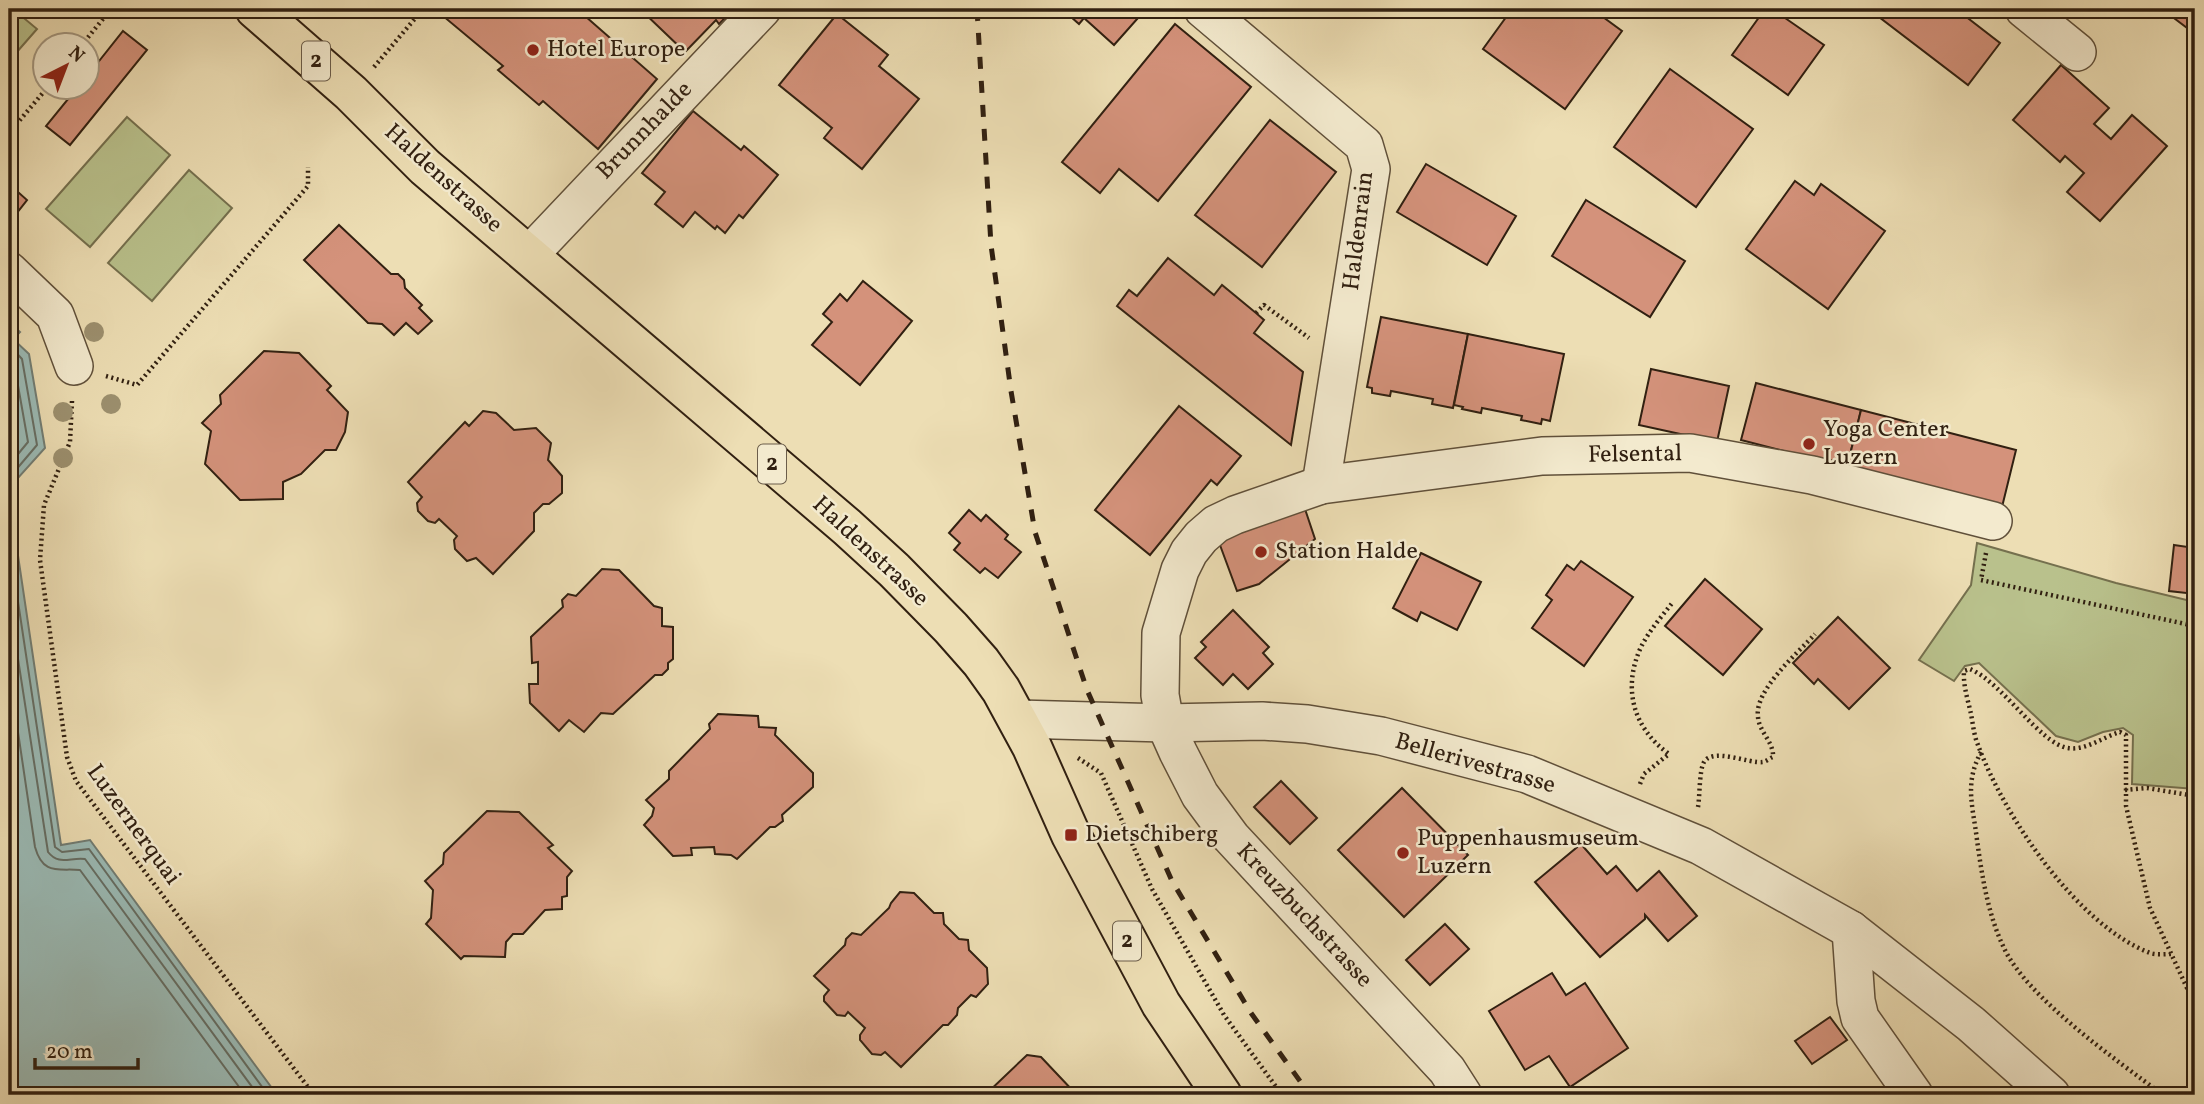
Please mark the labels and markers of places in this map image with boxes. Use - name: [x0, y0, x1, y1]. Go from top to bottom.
- place label: Hotel Europe: [547, 33, 685, 67]
- marker: Hotel Europe: [525, 42, 541, 58]
- place label: Yoga Center Luzern: [1823, 413, 1949, 475]
- marker: Yoga Center Luzern: [1801, 436, 1817, 452]
- place label: Station Halde: [1275, 535, 1418, 569]
- marker: Station Halde: [1253, 544, 1269, 560]
- place label: Dietschiberg: [1085, 818, 1218, 852]
- place label: Puppenhausmuseum Luzern: [1417, 822, 1639, 884]
- marker: Dietschiberg: [1063, 827, 1079, 843]
- marker: Puppenhausmuseum Luzern: [1395, 845, 1411, 861]

